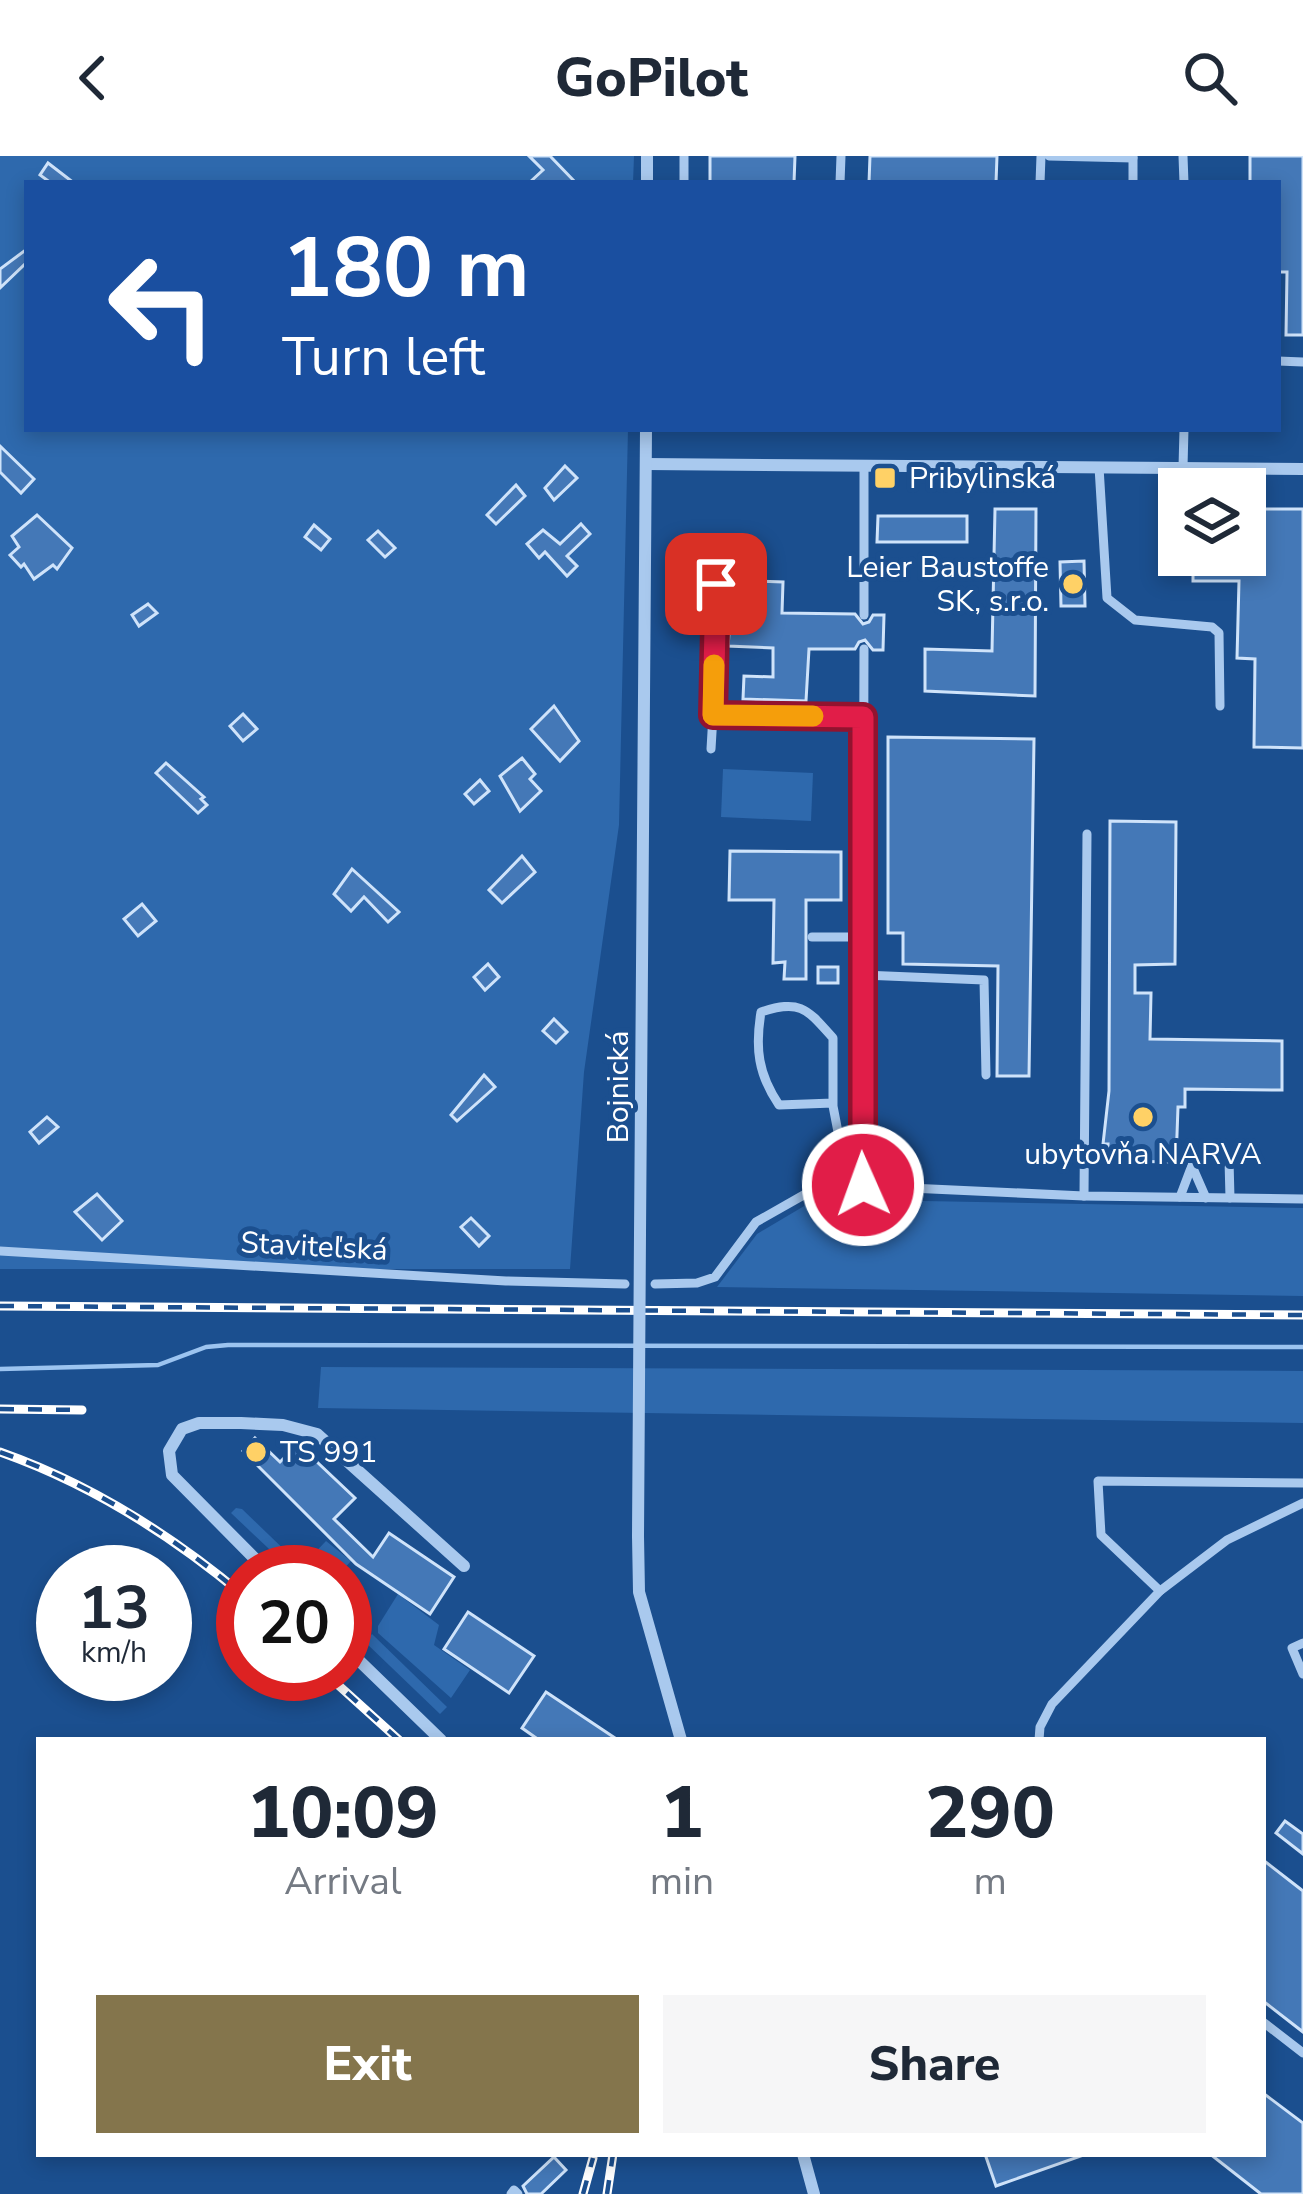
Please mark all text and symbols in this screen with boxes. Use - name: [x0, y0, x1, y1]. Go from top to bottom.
- text: GoPilot: [555, 41, 748, 115]
- icon: back: [60, 45, 126, 111]
- icon: search: [1177, 45, 1243, 111]
- text: 180 m: [282, 211, 530, 326]
- icon: left: [84, 228, 240, 384]
- text: Turn left: [282, 320, 485, 394]
- place label: Pribylinská: [909, 458, 1056, 499]
- marker: Pribylinská: [872, 465, 898, 491]
- map controls: [1158, 468, 1266, 576]
- button: layers: [1158, 468, 1266, 576]
- pin: [665, 533, 767, 635]
- place label: Leier Baustoffe SK, s.r.o.: [846, 547, 1049, 622]
- icon: arrive: [683, 551, 749, 617]
- marker: Leier Baustoffe SK, s.r.o.: [1060, 571, 1086, 597]
- street label: Bojnická: [598, 1031, 639, 1143]
- marker: ubytovňa NARVA: [1130, 1104, 1156, 1130]
- position arrow: [800, 1122, 926, 1248]
- place label: ubytovňa NARVA: [1024, 1134, 1262, 1175]
- street label: Staviteľská: [239, 1222, 389, 1271]
- place label: TS 991: [280, 1432, 378, 1473]
- marker: TS 991: [243, 1439, 269, 1465]
- speed limit sign: 20: [216, 1545, 372, 1701]
- text: 13: [78, 1567, 150, 1649]
- text: km/h: [81, 1632, 147, 1673]
- text: 10:09: [247, 1764, 439, 1862]
- text: 1: [660, 1764, 704, 1862]
- text: 290: [925, 1764, 1055, 1862]
- text: Arrival: [284, 1855, 401, 1908]
- text: min: [650, 1855, 714, 1908]
- text: m: [973, 1855, 1007, 1908]
- button: Exit: [96, 1995, 639, 2133]
- button: Share: [663, 1995, 1206, 2133]

